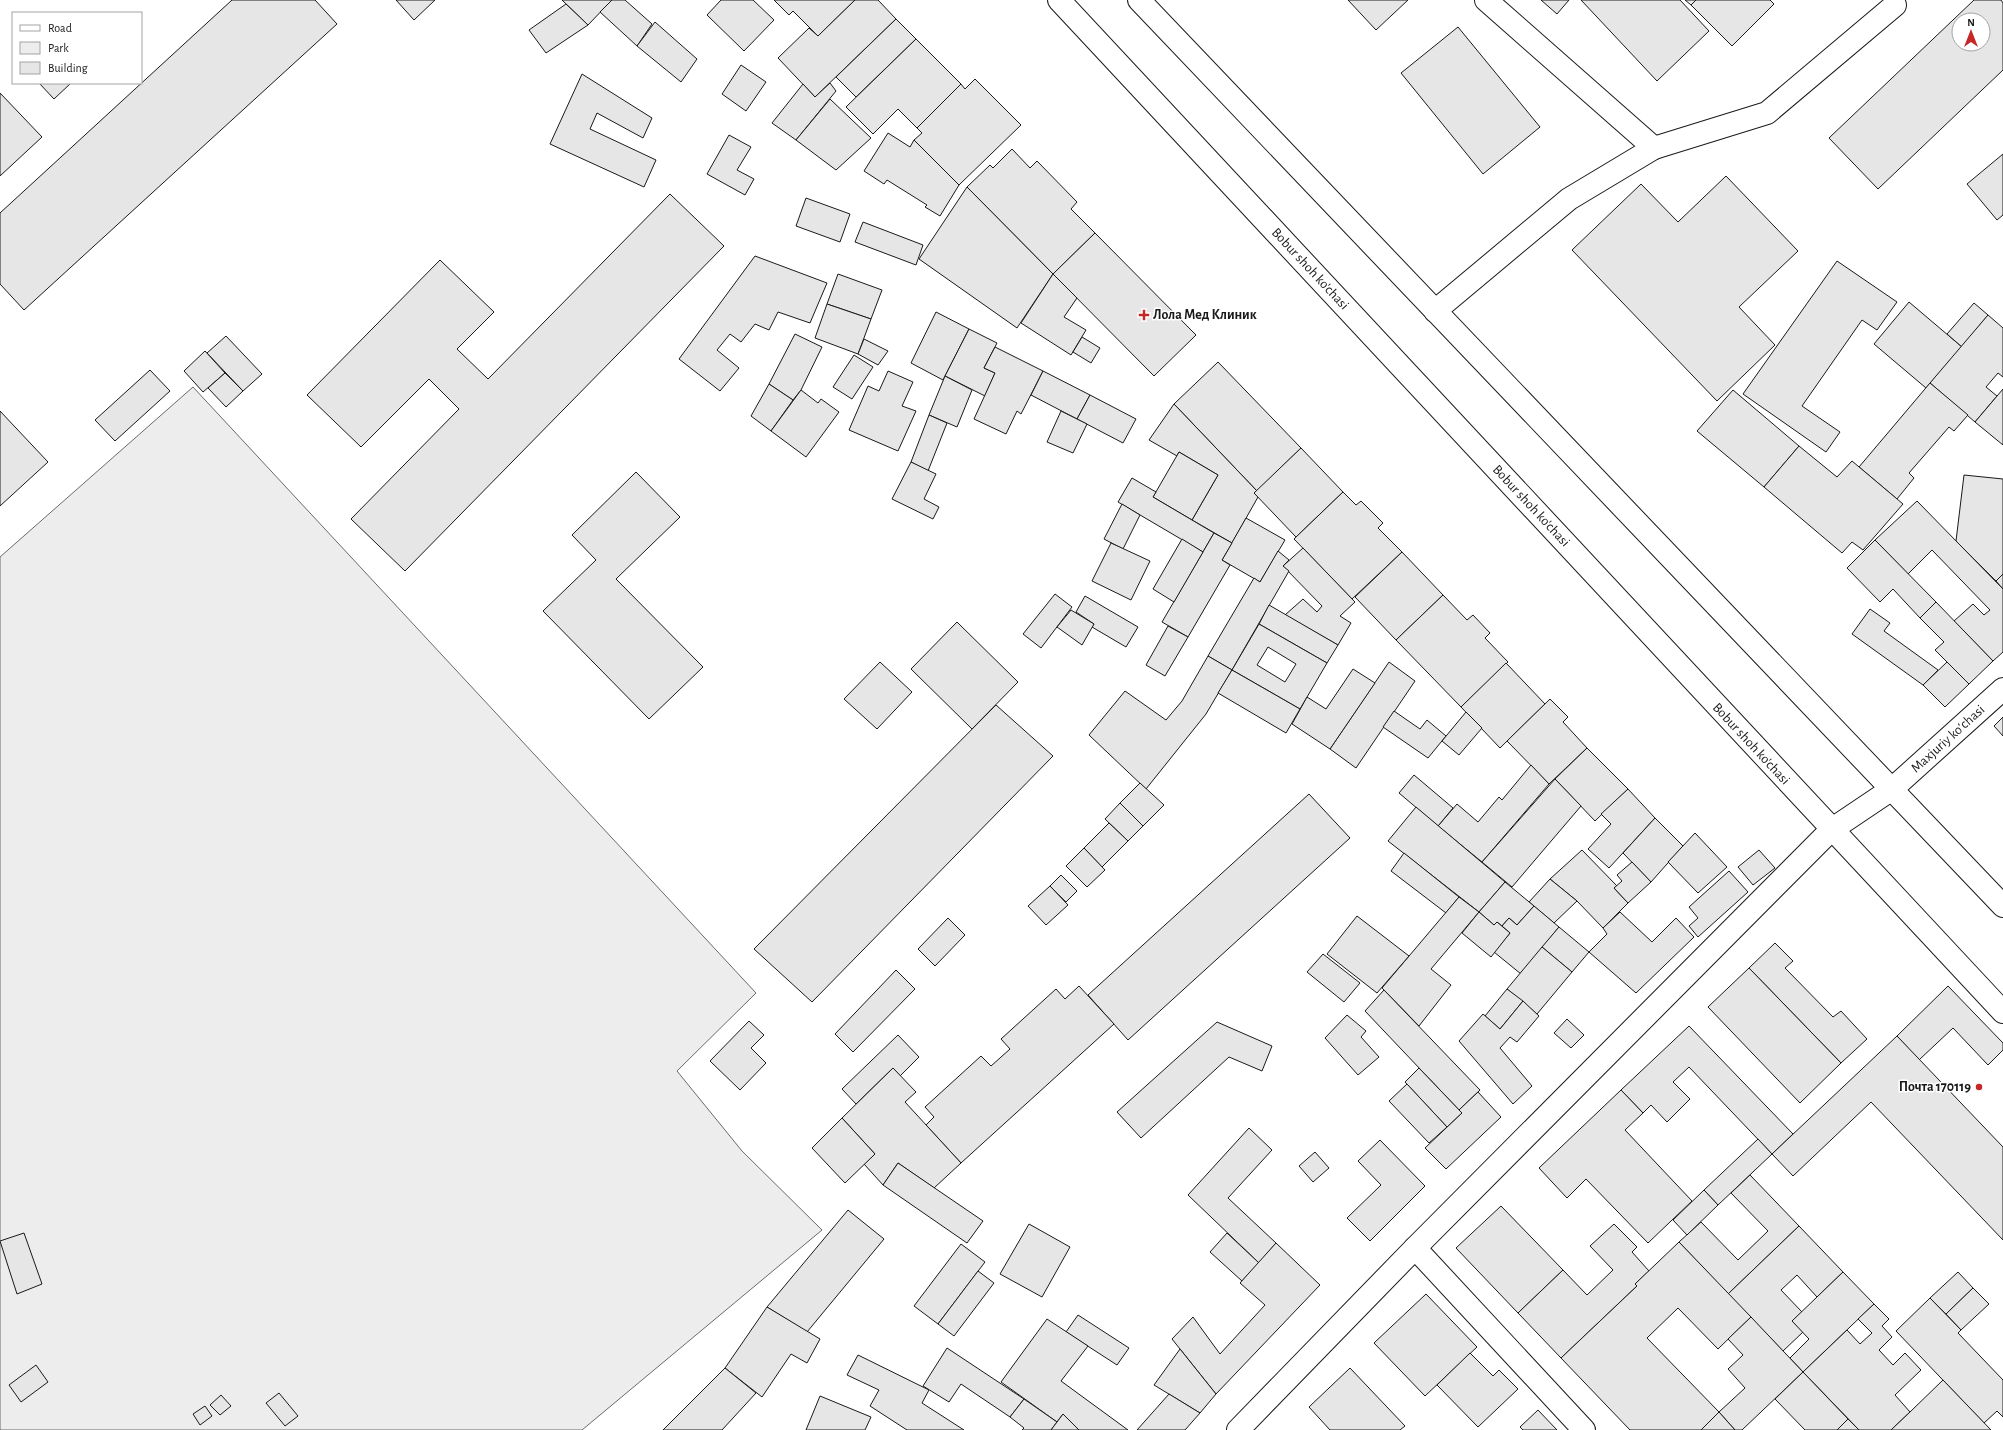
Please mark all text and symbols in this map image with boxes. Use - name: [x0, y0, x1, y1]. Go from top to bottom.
- legend: [12, 12, 142, 84]
- north arrow: [1951, 12, 1991, 52]
- text: N: [1967, 17, 1975, 28]
- text: Road: [48, 22, 72, 34]
- text: Park: [48, 42, 69, 54]
- text: Building: [48, 62, 88, 74]
- street label: Bobur shoh ko'chasi: [1269, 225, 1351, 313]
- place label: Лола Мед Клиник: [1153, 308, 1257, 322]
- marker: Лола Мед Клиник: [1138, 309, 1150, 321]
- street label: Bobur shoh ko'chasi: [1490, 462, 1572, 550]
- street label: Bobur shoh ko'chasi: [1710, 700, 1792, 788]
- street label: Maxjuriy koʻchasi: [1909, 703, 1987, 775]
- place label: Почта 170119: [1899, 1080, 1971, 1094]
- marker: Почта 170119: [1974, 1082, 1984, 1092]

